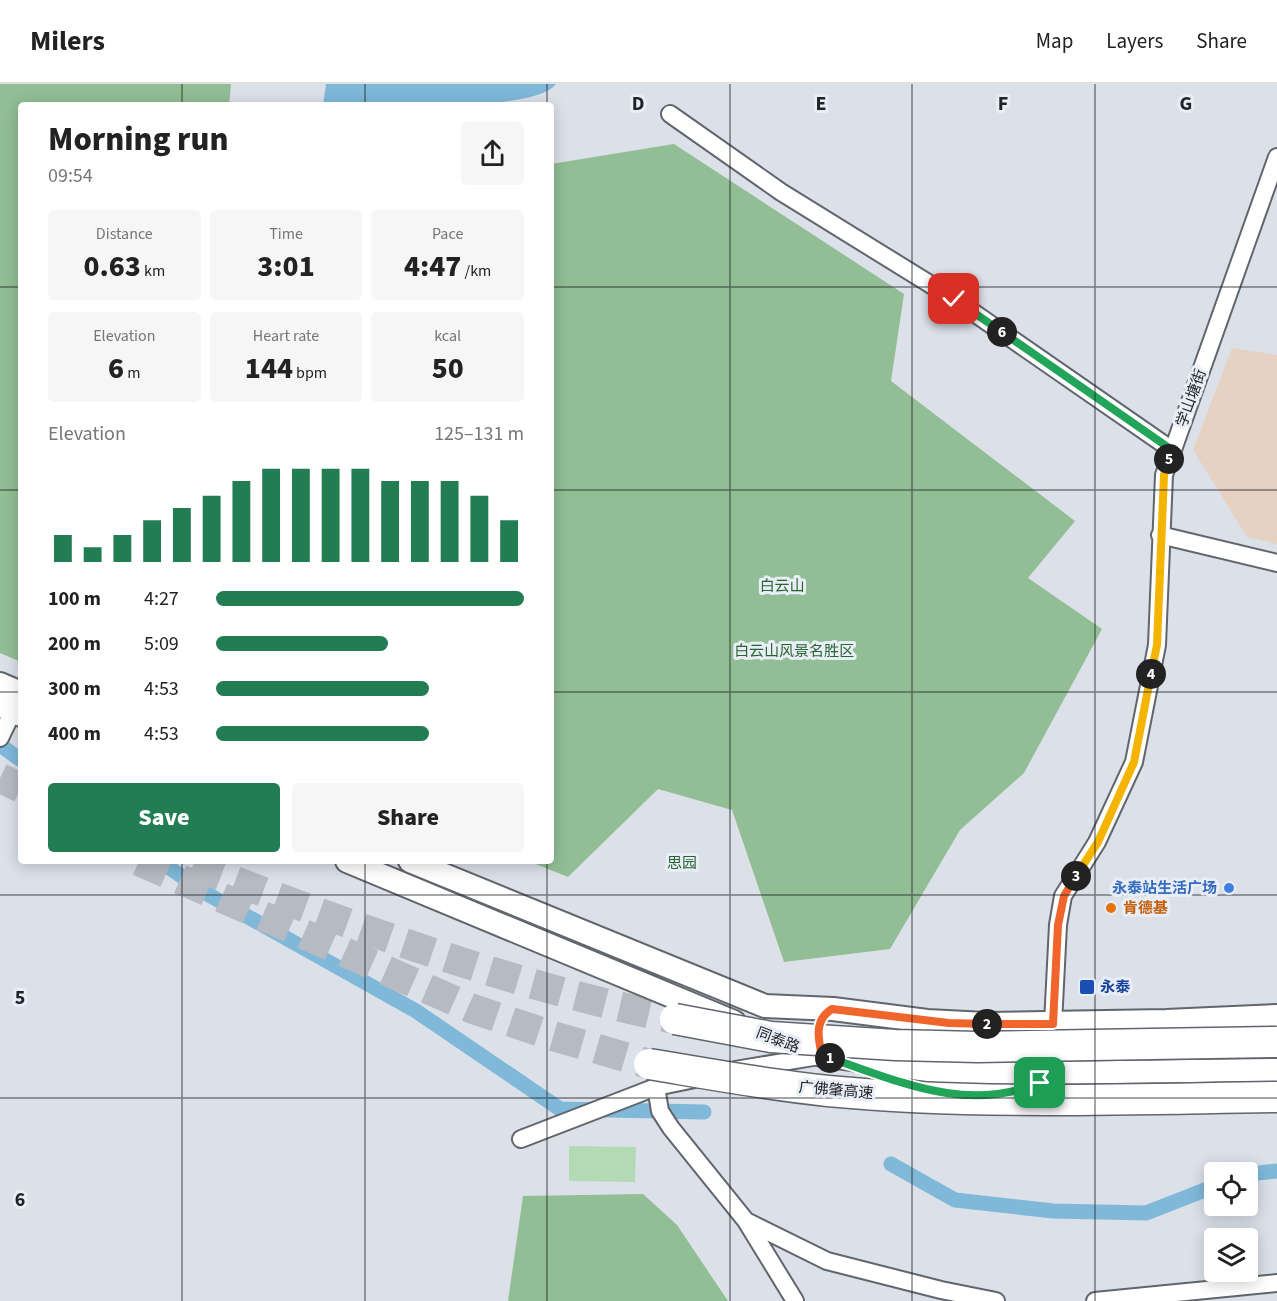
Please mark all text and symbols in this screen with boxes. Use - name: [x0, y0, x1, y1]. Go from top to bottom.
- text: Milers: [30, 21, 105, 61]
- text: Map: [1036, 26, 1073, 56]
- text: Layers: [1106, 26, 1163, 56]
- text: Share: [1196, 26, 1247, 56]
- text: D: [632, 90, 644, 118]
- text: E: [816, 90, 826, 118]
- text: F: [998, 90, 1008, 118]
- text: G: [1180, 90, 1192, 118]
- text: Morning run: [48, 116, 228, 163]
- button: share: [461, 122, 524, 185]
- text: 09:54: [48, 162, 93, 190]
- text: Distance: [96, 223, 153, 245]
- text: Time: [269, 223, 303, 245]
- text: Pace: [432, 223, 463, 245]
- text: 0.63: [83, 245, 141, 288]
- text: 3:01: [257, 245, 315, 288]
- text: 4:47: [404, 245, 461, 288]
- text: km: [141, 260, 165, 282]
- text: /km: [461, 260, 491, 282]
- pin: [928, 273, 979, 324]
- icon: check: [937, 282, 970, 315]
- pin: 6: [987, 317, 1017, 347]
- text: 6: [998, 321, 1006, 343]
- text: Elevation: [93, 325, 155, 347]
- text: Heart rate: [253, 325, 319, 347]
- text: kcal: [434, 325, 461, 347]
- text: 6: [108, 347, 124, 390]
- text: 144: [245, 347, 293, 390]
- text: 50: [432, 347, 464, 390]
- text: m: [124, 362, 141, 384]
- text: bpm: [293, 362, 327, 384]
- street label: 学山塘街: [1171, 366, 1212, 430]
- text: Elevation: [48, 420, 126, 448]
- text: 125–131 m: [434, 420, 524, 448]
- pin: 5: [1154, 444, 1184, 474]
- text: 5: [1165, 448, 1173, 470]
- park label: 白云山: [759, 576, 805, 597]
- text: 100 m: [48, 585, 101, 613]
- text: 4:27: [144, 585, 179, 613]
- text: 200 m: [48, 630, 101, 658]
- text: 5:09: [144, 630, 179, 658]
- park label: 白云山风景名胜区: [734, 641, 854, 662]
- pin: 4: [1136, 659, 1166, 689]
- text: 4: [1147, 663, 1155, 685]
- text: 300 m: [48, 675, 101, 703]
- text: 4:53: [144, 675, 179, 703]
- text: 400 m: [48, 720, 101, 748]
- text: 4:53: [144, 720, 179, 748]
- button: Save: [48, 783, 280, 852]
- button: Share: [292, 783, 524, 852]
- park label: 思园: [667, 853, 697, 874]
- pin: 3: [1061, 861, 1091, 891]
- text: 3: [1072, 865, 1080, 887]
- place label: 永泰站生活广场: [1112, 878, 1217, 899]
- marker: 永泰站生活广场: [1222, 881, 1236, 895]
- place label: 肯德基: [1123, 898, 1168, 919]
- marker: 肯德基: [1104, 901, 1118, 915]
- place label: 永泰: [1100, 977, 1131, 998]
- marker: 永泰: [1078, 978, 1096, 996]
- text: 5: [15, 984, 25, 1012]
- pin: 2: [972, 1009, 1002, 1039]
- text: 2: [983, 1013, 991, 1035]
- street label: 同泰路: [753, 1023, 803, 1058]
- pin: 1: [815, 1043, 845, 1073]
- text: 1: [826, 1047, 834, 1069]
- pin: [1014, 1057, 1065, 1108]
- icon: arrive: [1023, 1066, 1056, 1099]
- street label: 广佛肇高速: [798, 1077, 874, 1104]
- map controls: [1204, 1162, 1258, 1282]
- button: locate: [1204, 1162, 1258, 1216]
- text: 6: [15, 1186, 25, 1214]
- button: layers: [1204, 1228, 1258, 1282]

